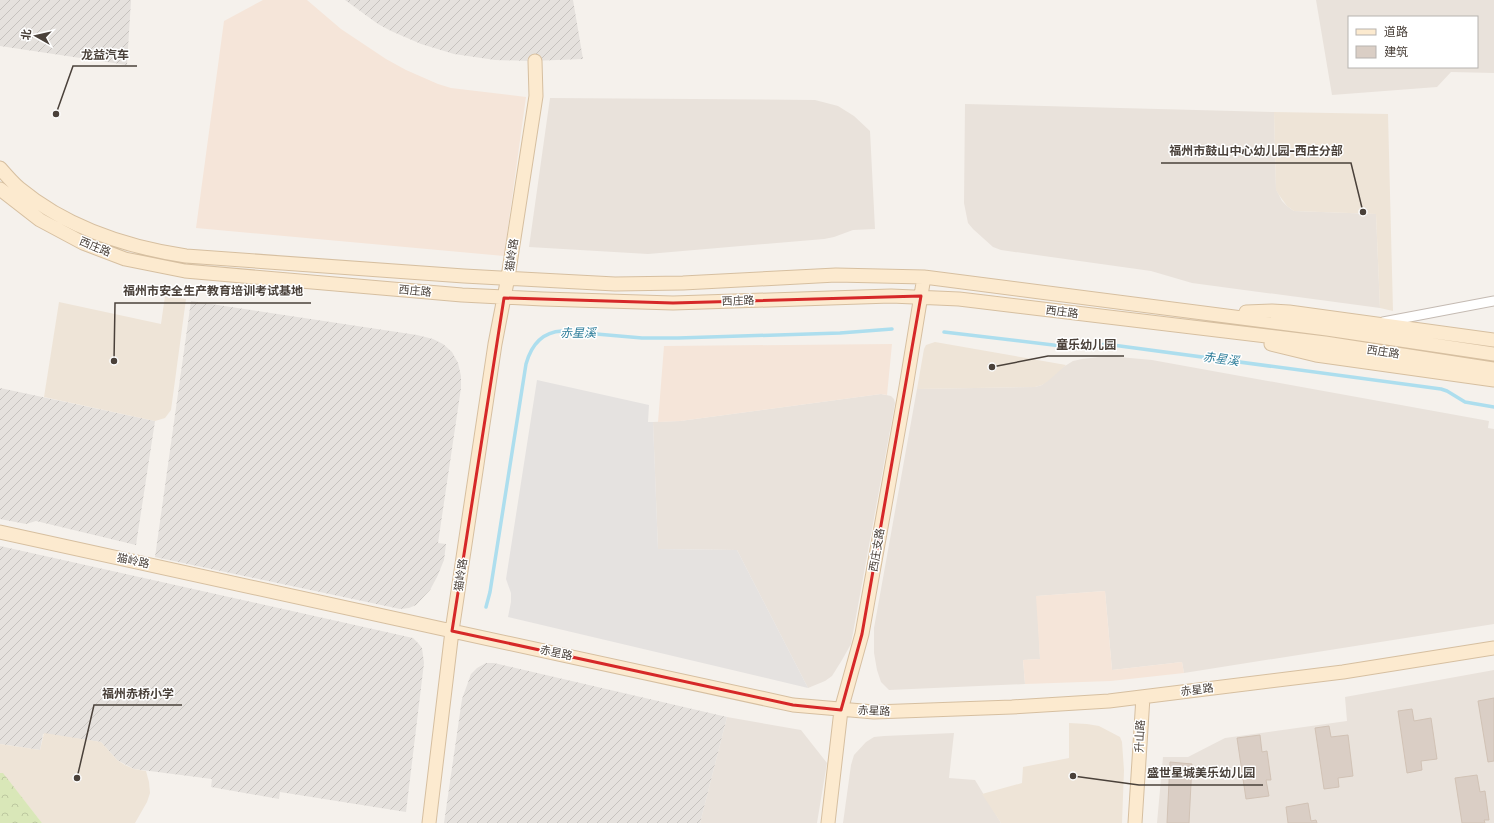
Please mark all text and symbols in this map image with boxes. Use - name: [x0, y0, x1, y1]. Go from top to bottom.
- north arrow: [16, 16, 56, 56]
- legend: [1348, 16, 1478, 68]
- text: 道路: [1384, 25, 1408, 39]
- text: 北: [19, 28, 34, 41]
- callout: 龙益汽车: [73, 42, 137, 66]
- text: 建筑: [1384, 45, 1408, 59]
- text: 龙益汽车: [81, 48, 129, 62]
- callout: 福州市鼓山中心幼儿园-西庄分部: [1161, 139, 1351, 163]
- text: 福州市鼓山中心幼儿园-西庄分部: [1169, 144, 1343, 158]
- street label: 西庄路: [77, 235, 113, 259]
- street label: 猫岭路: [503, 238, 521, 272]
- callout: 福州市安全生产教育培训考试基地: [115, 279, 311, 303]
- street label: 西庄路: [398, 283, 432, 299]
- text: 福州市安全生产教育培训考试基地: [123, 284, 303, 298]
- street label: 西庄路: [721, 294, 755, 308]
- street label: 西庄路: [1045, 304, 1079, 320]
- water label: 赤星溪: [560, 326, 598, 340]
- callout: 童乐幼儿园: [1048, 332, 1124, 356]
- text: 童乐幼儿园: [1056, 338, 1116, 352]
- street label: 西庄路: [1366, 343, 1400, 361]
- water label: 赤星溪: [1202, 350, 1242, 369]
- street label: 西庄支路: [867, 527, 887, 573]
- street label: 猫岭路: [116, 551, 150, 571]
- street label: 猫岭路: [452, 558, 470, 592]
- street label: 赤星路: [539, 643, 573, 663]
- callout: 福州赤桥小学: [94, 681, 182, 705]
- street label: 赤星路: [1180, 682, 1214, 698]
- text: 福州赤桥小学: [102, 687, 174, 701]
- street label: 赤星路: [857, 704, 891, 718]
- street label: 升山路: [1133, 719, 1147, 753]
- callout: 盛世星城美乐幼儿园: [1139, 761, 1263, 785]
- text: 盛世星城美乐幼儿园: [1147, 766, 1255, 780]

